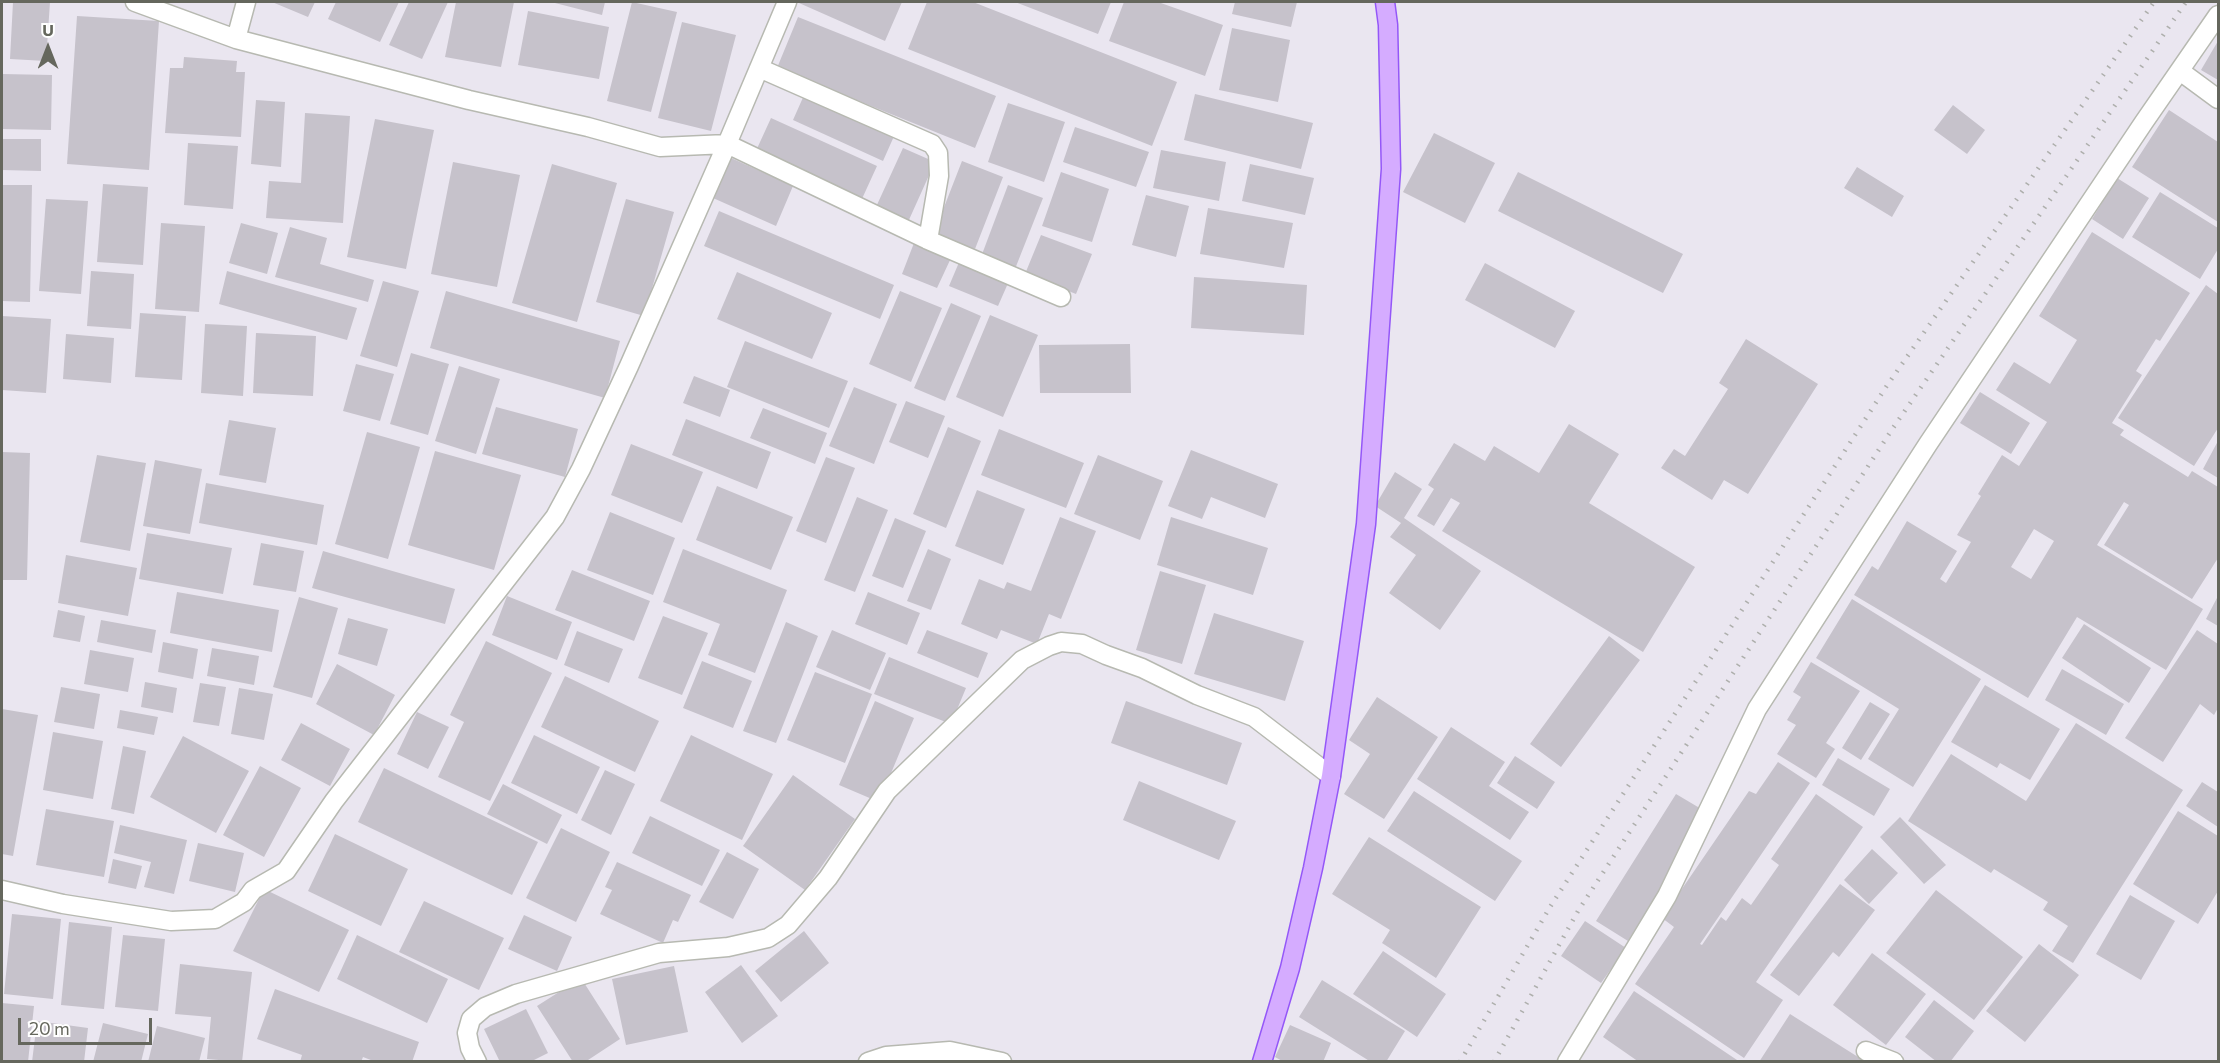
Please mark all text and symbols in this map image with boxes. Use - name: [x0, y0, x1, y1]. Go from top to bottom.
- north arrow: [18, 18, 78, 78]
- text: U: [42, 20, 54, 39]
- scale bar: [21, 1006, 154, 1044]
- text: 20 m: [29, 1017, 70, 1039]

